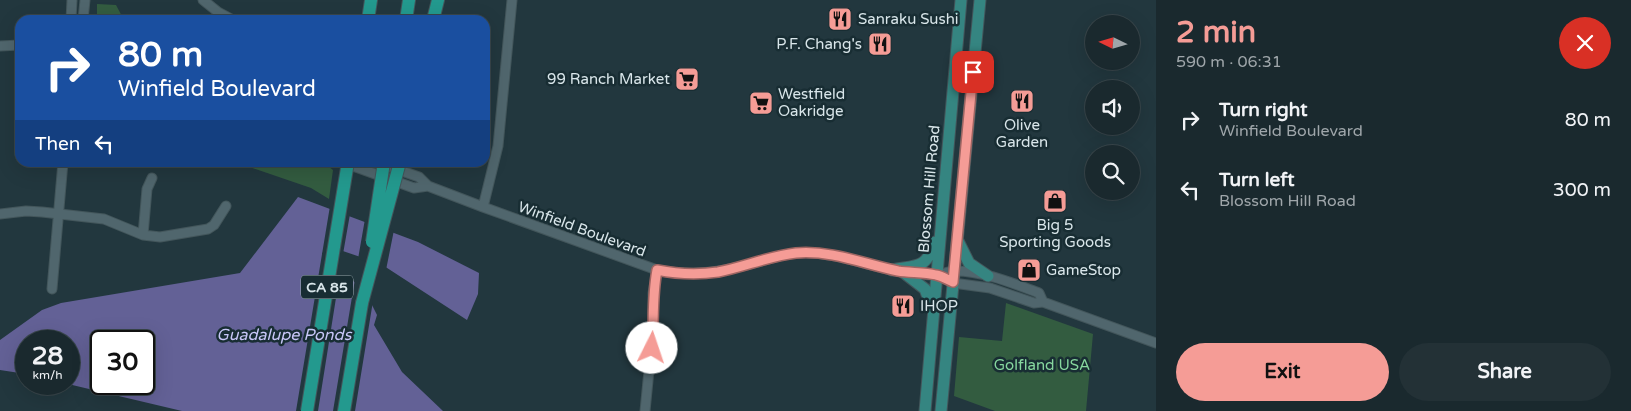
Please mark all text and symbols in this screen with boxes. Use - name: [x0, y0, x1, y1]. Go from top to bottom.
- restaurant icon: Sanraku Sushi: [827, 6, 853, 32]
- place label: Sanraku Sushi: [858, 10, 959, 28]
- text: 2 min: [1176, 14, 1256, 51]
- north arrow: [1085, 15, 1140, 70]
- map controls: [1085, 15, 1140, 200]
- button: close: [1559, 17, 1611, 69]
- restaurant icon: P.F. Chang's: [867, 31, 893, 57]
- text: 80 m: [118, 34, 203, 76]
- icon: right: [35, 35, 100, 100]
- place label: P.F. Chang's: [776, 35, 862, 53]
- pin: [952, 51, 994, 93]
- text: 590 m · 06:31: [1176, 52, 1282, 72]
- icon: arrive: [959, 58, 987, 86]
- supermarket icon: 99 Ranch Market: [674, 66, 700, 92]
- place label: 99 Ranch Market: [547, 70, 670, 88]
- text: Winfield Boulevard: [118, 76, 316, 102]
- button: sound: [1085, 80, 1140, 135]
- place label: Westfield Oakridge: [778, 85, 845, 120]
- restaurant icon: Olive Garden: [1009, 88, 1035, 114]
- supermarket icon: Westfield Oakridge: [748, 90, 774, 116]
- text: Turn right: [1219, 99, 1307, 121]
- icon: right: [1176, 106, 1204, 134]
- text: 80 m: [1565, 109, 1611, 131]
- place label: Olive Garden: [996, 116, 1048, 151]
- text: Winfield Boulevard: [1219, 121, 1363, 141]
- street label: Blossom Hill Road: [914, 124, 944, 254]
- icon: left: [90, 130, 118, 158]
- text: Then: [35, 133, 80, 155]
- button: search: [1085, 145, 1140, 200]
- text: Turn left: [1219, 169, 1295, 191]
- icon: left: [1176, 176, 1204, 204]
- text: 300 m: [1553, 179, 1611, 201]
- shop icon: Big 5 Sporting Goods: [1042, 188, 1068, 214]
- text: Blossom Hill Road: [1219, 191, 1356, 211]
- street label: Winfield Boulevard: [516, 197, 648, 261]
- place label: Big 5 Sporting Goods: [999, 216, 1111, 251]
- shop icon: GameStop: [1016, 257, 1042, 283]
- place label: GameStop: [1046, 261, 1121, 279]
- road number: CA 85: [301, 276, 353, 298]
- restaurant icon: IHOP: [890, 293, 916, 319]
- place label: IHOP: [920, 297, 958, 315]
- position arrow: [625, 321, 677, 373]
- water label: Guadalupe Ponds: [217, 325, 353, 345]
- speed limit sign: 30: [90, 330, 155, 395]
- text: 28: [32, 341, 63, 371]
- button: Exit: [1176, 343, 1389, 401]
- button: Share: [1399, 343, 1611, 401]
- park label: Golfland USA: [994, 356, 1090, 374]
- text: km/h: [32, 368, 63, 382]

